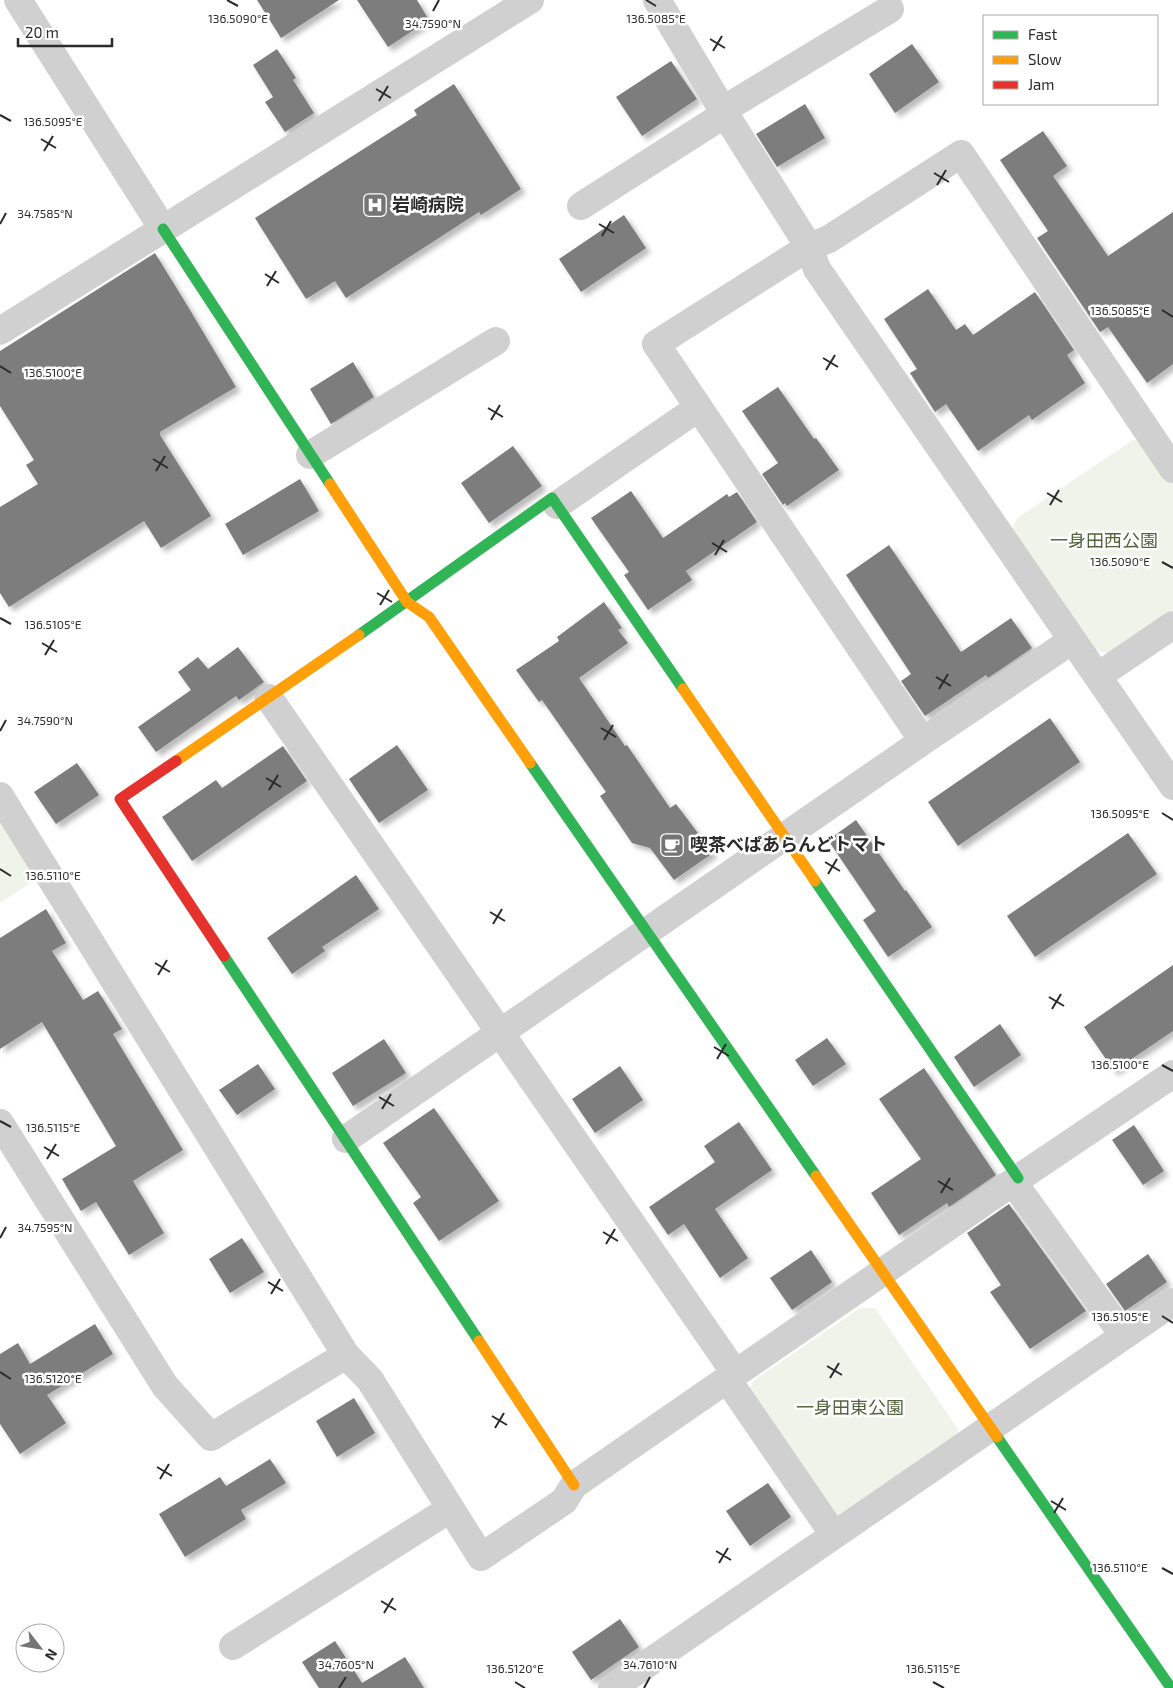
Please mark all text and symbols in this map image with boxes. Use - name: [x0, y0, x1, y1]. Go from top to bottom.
- text: 136.5090°E: [208, 11, 268, 25]
- text: 136.5085°E: [626, 11, 686, 25]
- scale bar: [18, 15, 111, 47]
- legend: [983, 15, 1158, 105]
- text: 34.7590°N: [405, 16, 461, 30]
- text: 20 m: [25, 23, 59, 41]
- text: Fast: [1028, 25, 1058, 43]
- text: Slow: [1028, 50, 1062, 68]
- text: Jam: [1028, 75, 1054, 93]
- text: 136.5095°E: [23, 114, 83, 128]
- hospital icon: 岩崎病院: [362, 192, 388, 218]
- place label: 岩崎病院: [392, 193, 464, 215]
- text: 34.7585°N: [17, 206, 73, 220]
- text: 136.5085°E: [1090, 303, 1150, 317]
- text: 136.5100°E: [24, 365, 82, 379]
- park label: 一身田西公園: [1050, 529, 1158, 551]
- text: 136.5090°E: [1090, 554, 1150, 568]
- text: 136.5105°E: [24, 617, 82, 631]
- text: 34.7590°N: [17, 713, 73, 727]
- text: 136.5095°E: [1090, 806, 1150, 820]
- cafe icon: 喫茶べぱあらんどトマト: [659, 832, 685, 858]
- place label: 喫茶べぱあらんどトマト: [690, 833, 887, 855]
- text: 136.5110°E: [25, 868, 81, 882]
- text: 136.5100°E: [1091, 1057, 1149, 1071]
- text: 136.5115°E: [26, 1120, 81, 1134]
- text: 34.7595°N: [17, 1220, 73, 1234]
- text: 136.5105°E: [1091, 1309, 1149, 1323]
- text: 136.5120°E: [24, 1371, 82, 1385]
- park label: 一身田東公園: [796, 1396, 904, 1418]
- text: 136.5110°E: [1092, 1560, 1148, 1574]
- north arrow: [15, 1623, 65, 1673]
- text: N: [42, 1646, 61, 1664]
- text: 34.7605°N: [318, 1657, 374, 1671]
- text: 34.7610°N: [623, 1657, 677, 1671]
- text: 136.5120°E: [486, 1661, 544, 1675]
- text: 136.5115°E: [906, 1661, 961, 1675]

